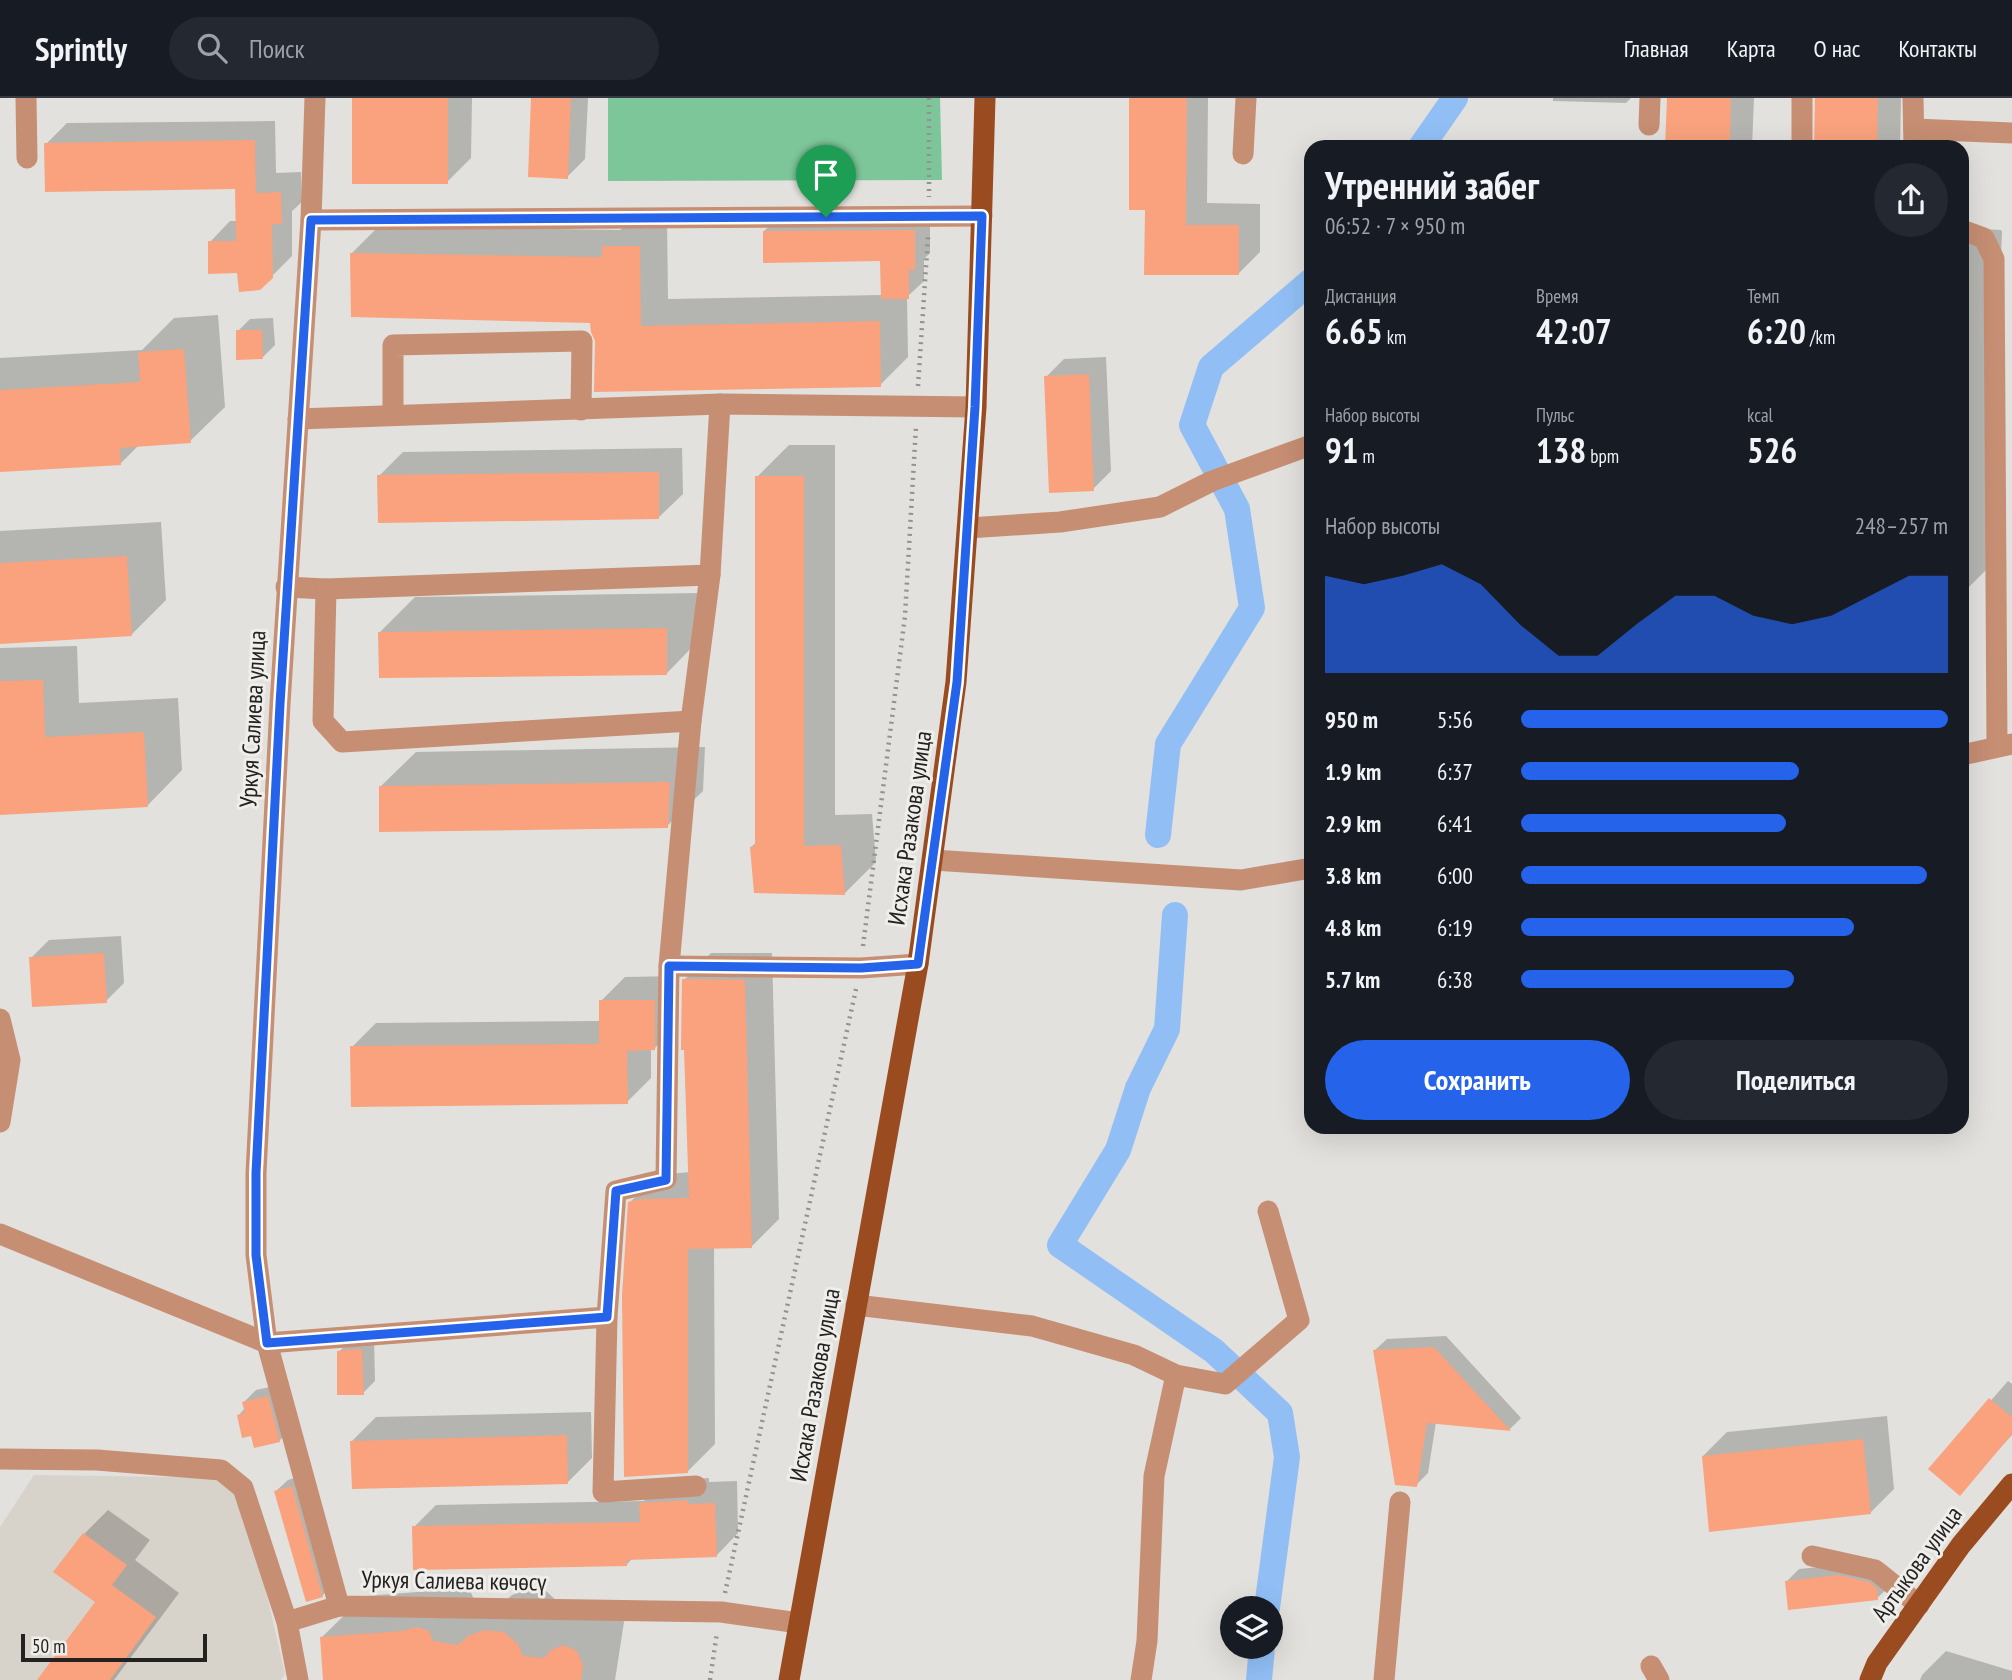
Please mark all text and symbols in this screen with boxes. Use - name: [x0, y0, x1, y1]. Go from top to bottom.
- search box: [169, 17, 659, 80]
- text: Sprintly: [35, 27, 127, 70]
- icon: search: [193, 29, 231, 67]
- text: Поиск: [249, 32, 305, 65]
- text: Главная: [1624, 33, 1689, 64]
- text: Карта: [1727, 33, 1776, 64]
- text: О нас: [1814, 33, 1860, 64]
- text: Контакты: [1898, 33, 1977, 64]
- pin: [796, 145, 856, 217]
- icon: arrive: [807, 156, 845, 194]
- text: Утренний забег: [1325, 160, 1539, 209]
- button: share: [1874, 163, 1948, 237]
- text: 06:52 · 7 × 950 m: [1325, 211, 1465, 240]
- text: Дистанция: [1325, 284, 1396, 308]
- text: Время: [1536, 284, 1578, 308]
- text: Темп: [1747, 284, 1779, 308]
- text: 6.65: [1325, 308, 1383, 354]
- text: 42:07: [1536, 308, 1612, 354]
- text: 6:20: [1747, 308, 1806, 354]
- text: km: [1383, 325, 1406, 349]
- text: /km: [1806, 325, 1835, 349]
- text: Набор высоты: [1325, 403, 1420, 427]
- text: Пульс: [1536, 403, 1574, 427]
- text: kcal: [1747, 403, 1773, 427]
- text: 91: [1325, 427, 1358, 473]
- text: 138: [1536, 427, 1586, 473]
- text: 526: [1747, 427, 1797, 473]
- text: m: [1358, 444, 1375, 468]
- text: bpm: [1586, 444, 1619, 468]
- text: Набор высоты: [1325, 511, 1440, 540]
- text: 248–257 m: [1855, 511, 1948, 540]
- street label: Уркуя Салиева улица: [232, 630, 273, 808]
- text: 950 m: [1325, 705, 1378, 734]
- text: 5:56: [1437, 705, 1473, 734]
- street label: Исхака Разакова улица: [881, 729, 938, 927]
- text: 1.9 km: [1325, 757, 1381, 786]
- text: 6:37: [1437, 757, 1473, 786]
- text: 2.9 km: [1325, 809, 1381, 838]
- text: 6:41: [1437, 809, 1473, 838]
- text: 3.8 km: [1325, 861, 1381, 890]
- text: 6:00: [1437, 861, 1473, 890]
- text: 4.8 km: [1325, 913, 1381, 942]
- text: 6:19: [1437, 913, 1473, 942]
- text: 5.7 km: [1325, 965, 1380, 994]
- text: 6:38: [1437, 965, 1473, 994]
- button: Сохранить: [1325, 1040, 1630, 1120]
- button: Поделиться: [1644, 1040, 1948, 1120]
- street label: Исхака Разакова улица: [782, 1286, 847, 1484]
- street label: Артыкова улица: [1864, 1500, 1969, 1627]
- street label: Уркуя Салиева көчөсү: [361, 1563, 547, 1598]
- map controls: [1220, 1596, 1283, 1659]
- button: layers: [1220, 1596, 1283, 1659]
- scale bar: [21, 1631, 206, 1663]
- text: 50 m: [32, 1634, 66, 1658]

